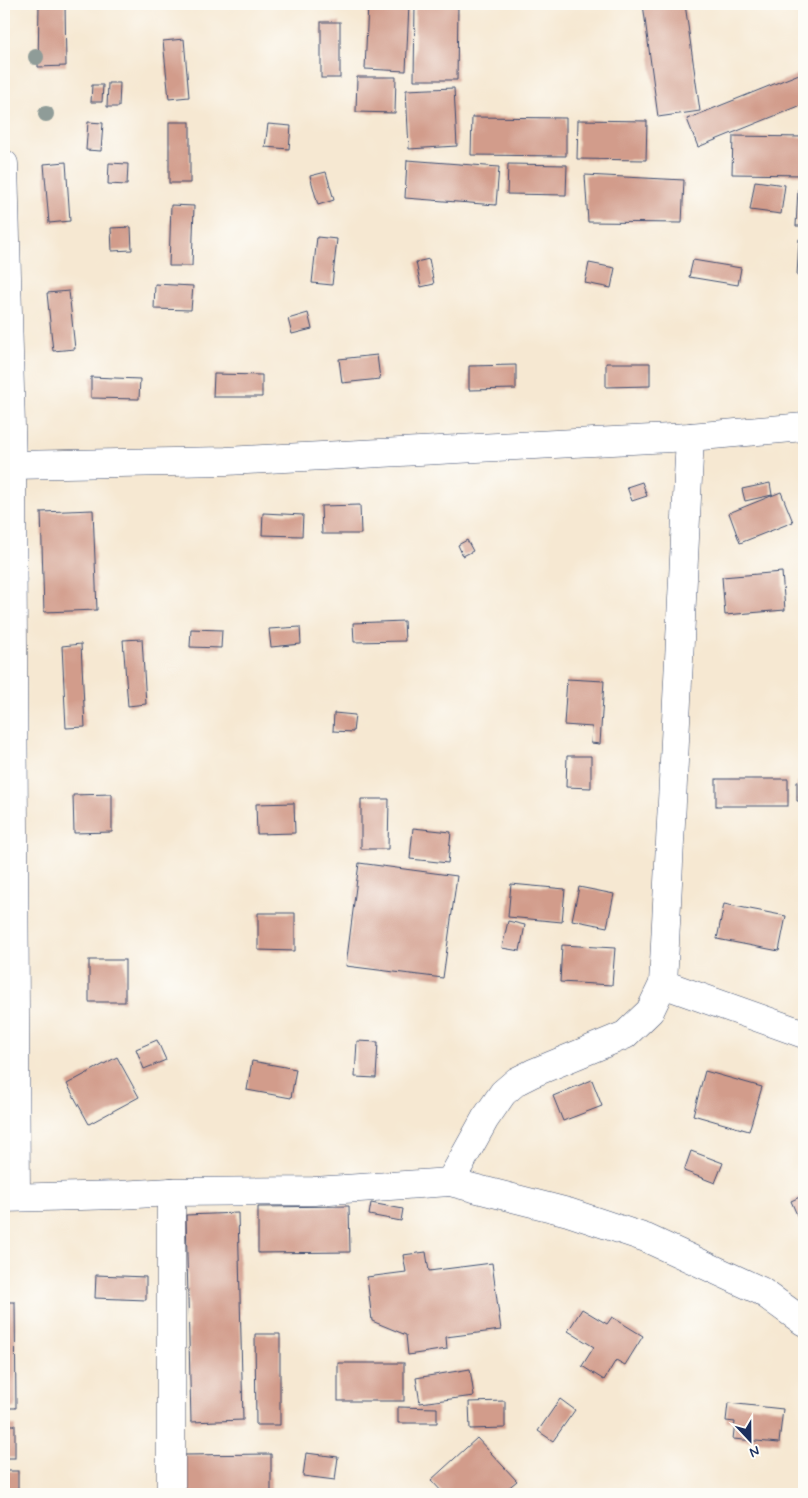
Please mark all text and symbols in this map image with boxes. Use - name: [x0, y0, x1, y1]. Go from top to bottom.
- north arrow: [726, 1416, 776, 1466]
- text: N: [747, 1441, 762, 1461]

